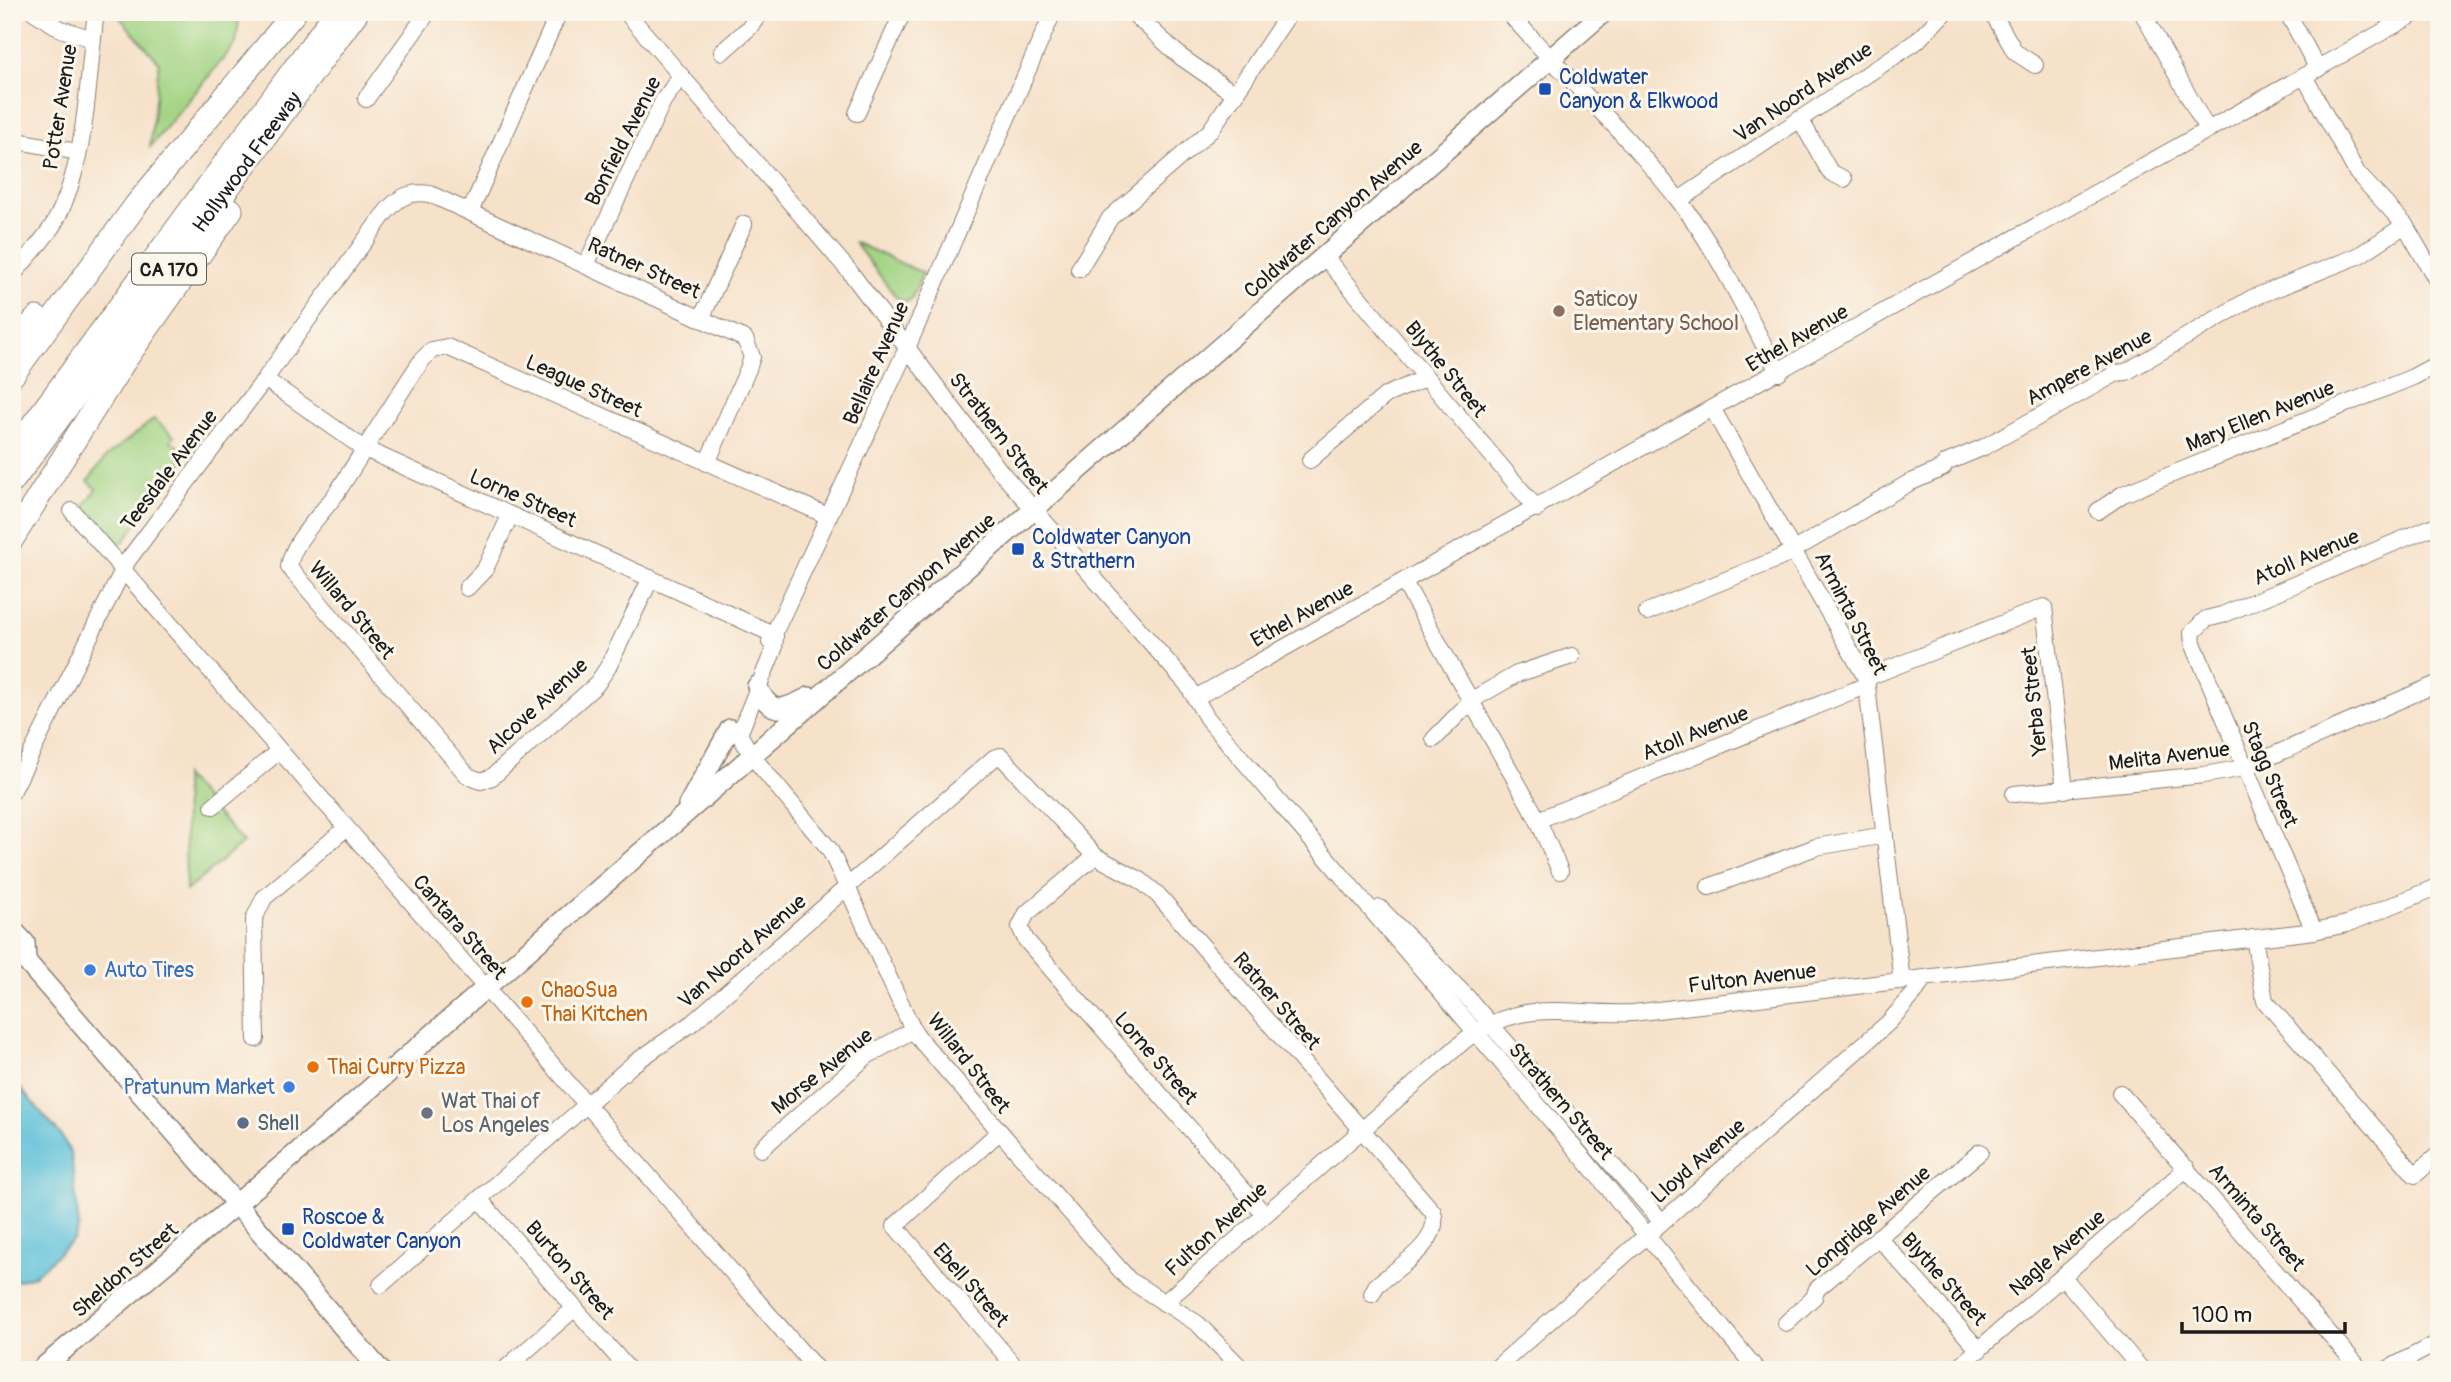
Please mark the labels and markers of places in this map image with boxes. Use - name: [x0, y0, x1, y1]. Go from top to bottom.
- place label: Coldwater Canyon & Elkwood: [1559, 64, 1718, 115]
- marker: Coldwater Canyon & Elkwood: [1537, 81, 1553, 97]
- place label: Saticoy Elementary School: [1573, 286, 1739, 337]
- marker: Saticoy Elementary School: [1551, 303, 1567, 319]
- place label: Coldwater Canyon & Strathern: [1032, 524, 1191, 575]
- marker: Coldwater Canyon & Strathern: [1010, 541, 1026, 557]
- place label: Auto Tires: [104, 957, 194, 984]
- marker: Auto Tires: [82, 962, 98, 978]
- place label: ChaoSua Thai Kitchen: [541, 977, 648, 1028]
- marker: ChaoSua Thai Kitchen: [519, 994, 535, 1010]
- place label: Thai Curry Pizza: [327, 1054, 466, 1081]
- marker: Thai Curry Pizza: [305, 1059, 321, 1075]
- place label: Pratunum Market: [123, 1074, 276, 1101]
- marker: Pratunum Market: [281, 1079, 297, 1095]
- place label: Wat Thai of Los Angeles: [441, 1088, 550, 1139]
- marker: Wat Thai of Los Angeles: [419, 1105, 435, 1121]
- place label: Shell: [257, 1110, 299, 1137]
- marker: Shell: [235, 1115, 251, 1131]
- place label: Roscoe & Coldwater Canyon: [302, 1204, 461, 1255]
- marker: Roscoe & Coldwater Canyon: [280, 1221, 296, 1237]

